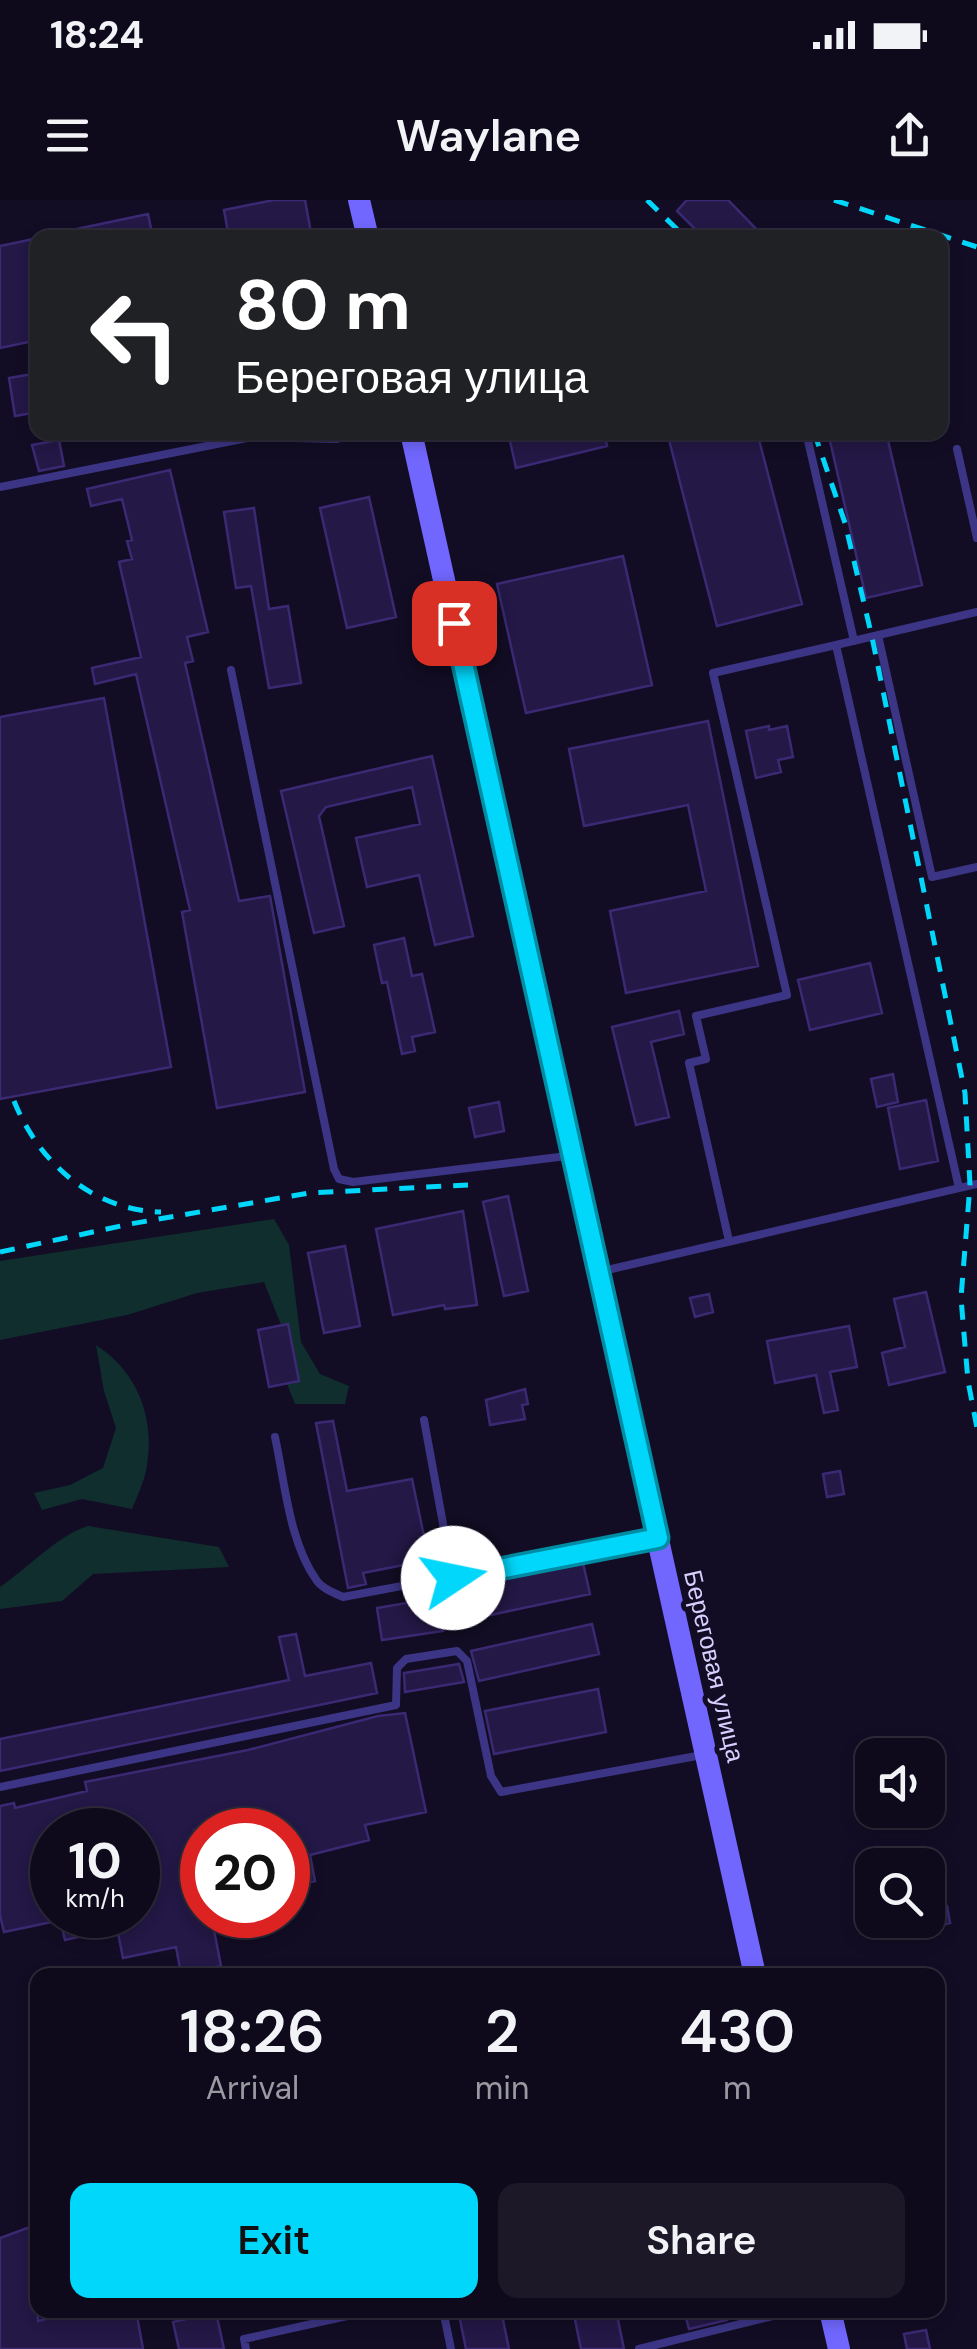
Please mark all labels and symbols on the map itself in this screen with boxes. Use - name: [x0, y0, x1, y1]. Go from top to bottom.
- pin: [412, 581, 497, 666]
- position arrow: [401, 1526, 505, 1630]
- street label: Береговая улица: [676, 1567, 752, 1765]
- speed limit sign: 20: [180, 1808, 310, 1938]

